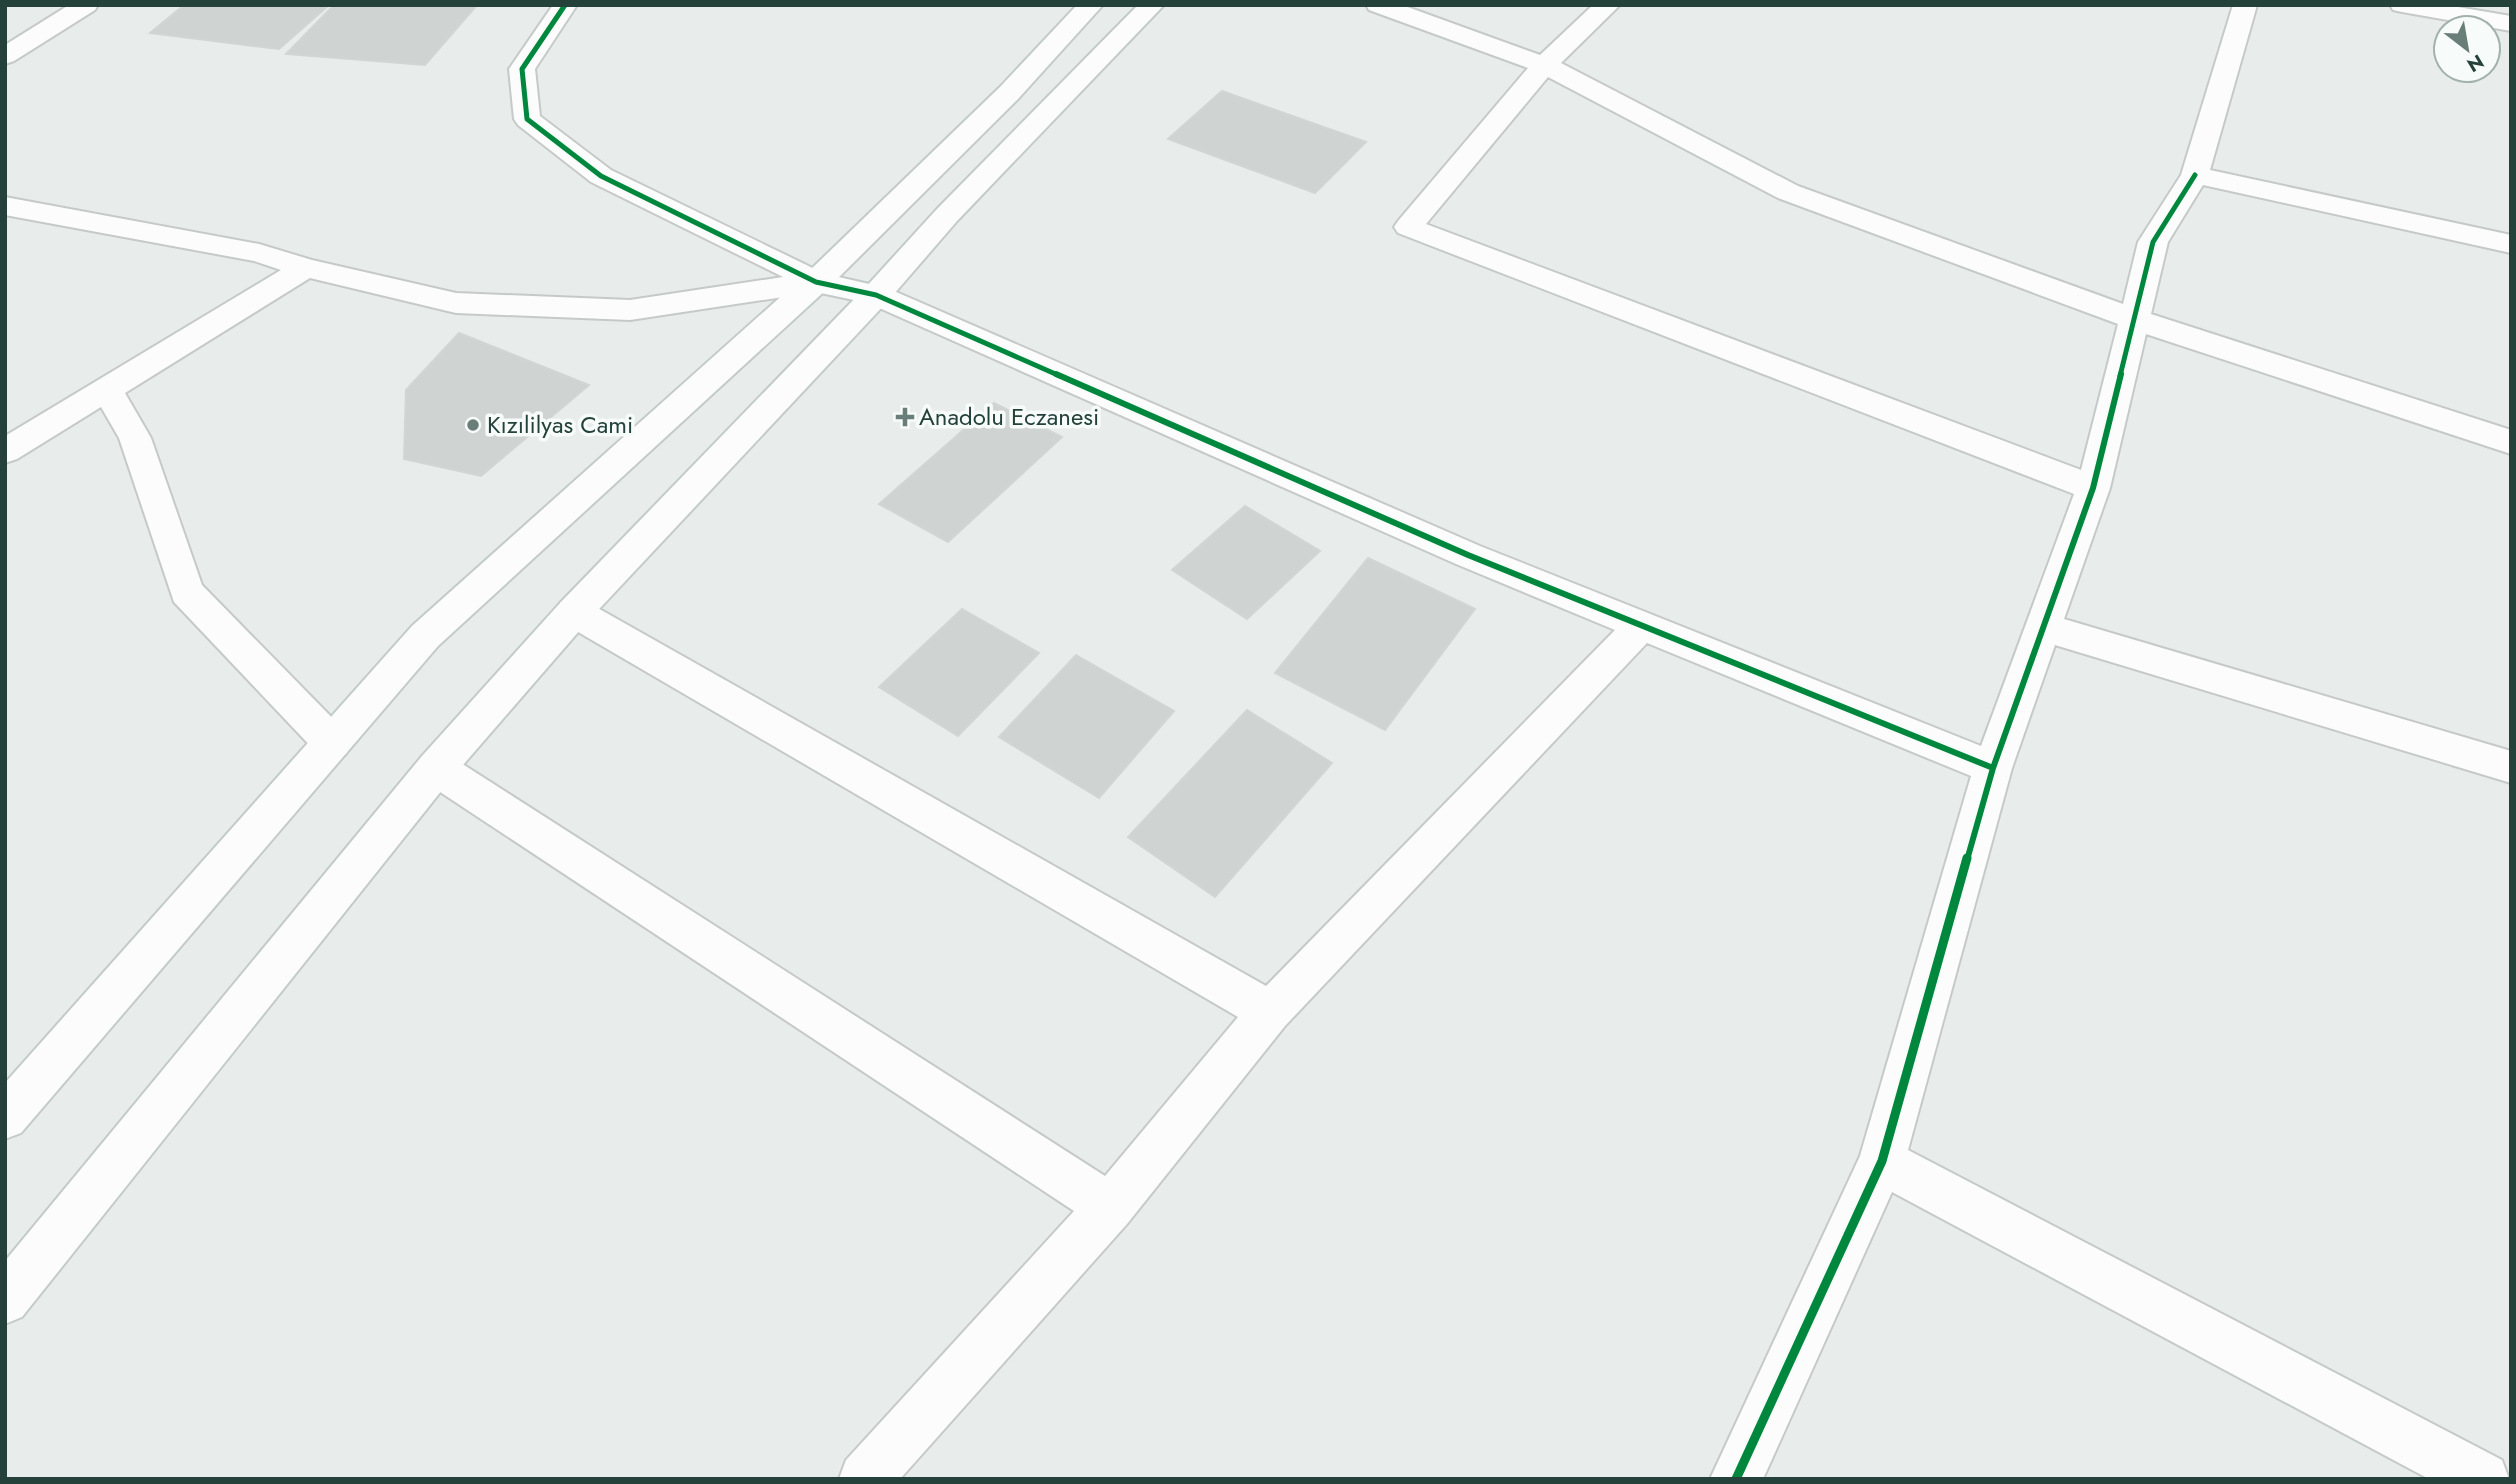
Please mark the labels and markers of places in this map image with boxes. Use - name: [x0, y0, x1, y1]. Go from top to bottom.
- place label: Anadolu Eczanesi: [919, 399, 1099, 434]
- place label: Kızılilyas Cami: [487, 407, 633, 442]
- marker: Anadolu Eczanesi: [897, 409, 913, 425]
- marker: Kızılilyas Cami: [465, 417, 481, 433]

